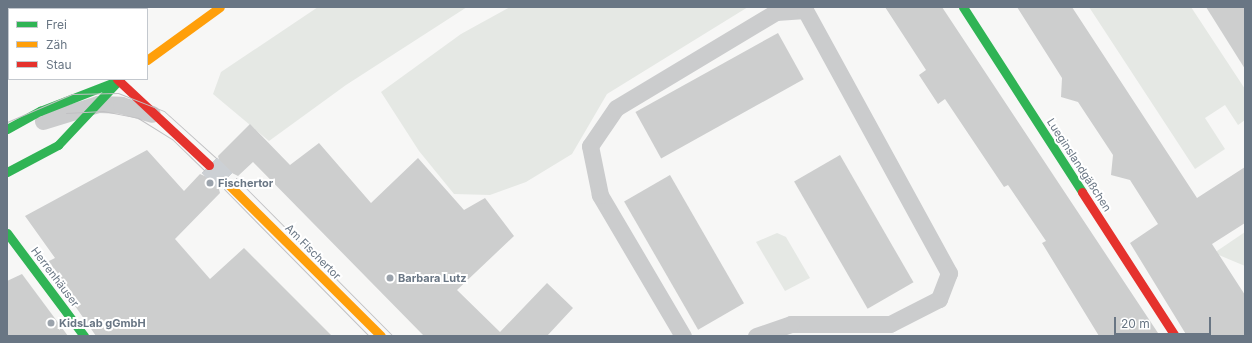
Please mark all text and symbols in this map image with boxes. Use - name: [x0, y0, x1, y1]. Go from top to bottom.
- legend: [8, 8, 148, 80]
- text: Frei: [46, 17, 67, 32]
- text: Zäh: [46, 37, 67, 52]
- text: Stau: [46, 57, 72, 72]
- street label: Lueginslandgäßchen: [1044, 116, 1114, 214]
- place label: Fischertor: [218, 176, 273, 190]
- marker: Fischertor: [205, 178, 215, 188]
- street label: Am Fischertor: [283, 222, 343, 282]
- street label: Herrenhäuser: [28, 245, 82, 309]
- place label: Barbara Lutz: [398, 271, 466, 285]
- marker: Barbara Lutz: [385, 273, 395, 283]
- scale bar: [1116, 309, 1213, 335]
- place label: KidsLab gGmbH: [59, 316, 146, 330]
- text: 20 m: [1121, 316, 1150, 331]
- marker: KidsLab gGmbH: [46, 318, 56, 328]

